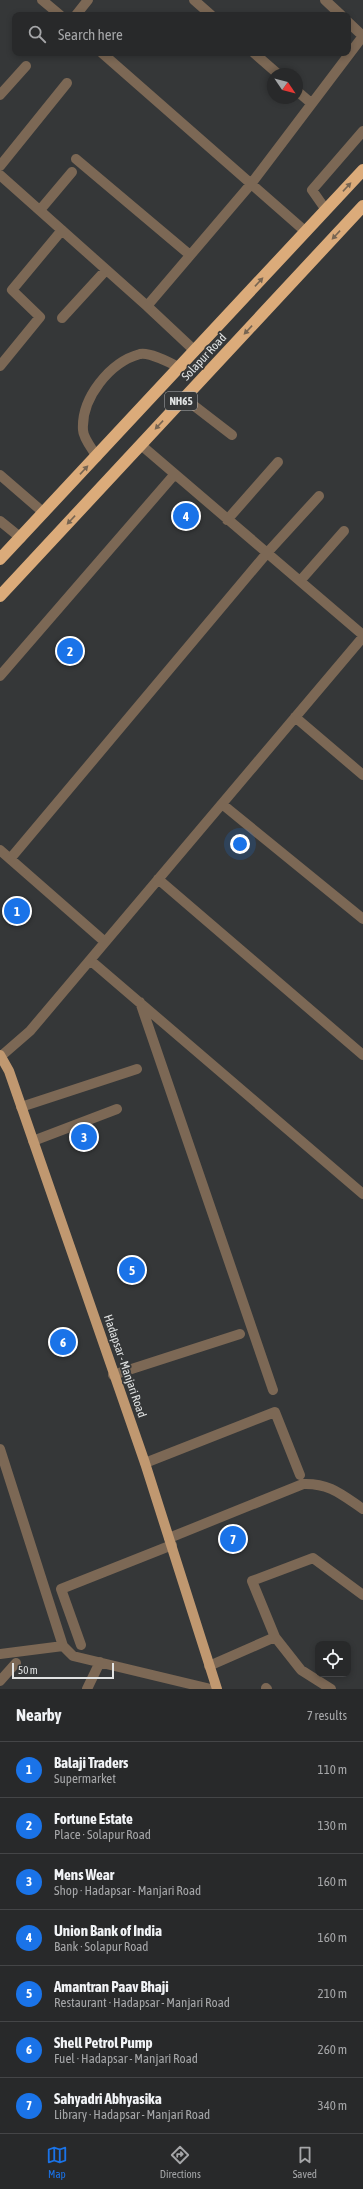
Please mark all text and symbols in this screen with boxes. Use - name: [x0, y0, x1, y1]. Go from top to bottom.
- search box: [12, 12, 351, 56]
- icon: search: [26, 23, 48, 45]
- text: Search here: [58, 26, 123, 43]
- north arrow: [267, 68, 303, 104]
- one-way arrow: [343, 182, 352, 192]
- one-way arrow: [332, 230, 341, 240]
- one-way arrow: [254, 278, 263, 287]
- one-way arrow: [243, 325, 253, 335]
- street label: Solapur Road: [179, 331, 229, 383]
- road number: NH65: [165, 392, 197, 410]
- one-way arrow: [154, 420, 164, 430]
- one-way arrow: [80, 465, 89, 475]
- pin: 4: [173, 501, 199, 531]
- one-way arrow: [66, 515, 75, 526]
- pin: 2: [57, 636, 83, 666]
- your location: [230, 834, 250, 854]
- pin: 1: [4, 896, 30, 926]
- pin: 3: [71, 1122, 97, 1152]
- pin: 5: [119, 1255, 145, 1285]
- street label: Hadapsar - Manjari Road: [101, 1313, 149, 1419]
- pin: 6: [50, 1327, 76, 1357]
- pin: 7: [220, 1524, 246, 1554]
- map controls: [315, 1641, 351, 1677]
- button: locate: [315, 1641, 351, 1677]
- scale bar: [12, 1661, 114, 1680]
- text: 50 m: [18, 1664, 38, 1676]
- text: Nearby: [16, 1705, 62, 1725]
- text: 7 results: [307, 1708, 347, 1723]
- text: Balaji Traders: [54, 1754, 128, 1771]
- text: 1: [26, 1762, 32, 1777]
- text: 110 m: [318, 1762, 347, 1777]
- text: Supermarket: [54, 1771, 116, 1786]
- text: Fortune Estate: [54, 1810, 133, 1827]
- text: 2: [26, 1818, 32, 1833]
- text: 130 m: [318, 1818, 347, 1833]
- text: Place · Solapur Road: [54, 1827, 151, 1842]
- text: Mens Wear: [54, 1866, 114, 1883]
- text: 3: [26, 1874, 32, 1889]
- text: 160 m: [318, 1874, 347, 1889]
- text: Shop · Hadapsar - Manjari Road: [54, 1883, 201, 1898]
- text: Union Bank of India: [54, 1922, 162, 1939]
- text: 4: [26, 1930, 32, 1945]
- text: 160 m: [318, 1930, 347, 1945]
- text: Bank · Solapur Road: [54, 1939, 149, 1954]
- text: Amantran Paav Bhaji: [54, 1978, 169, 1995]
- text: 5: [26, 1986, 32, 2001]
- text: 210 m: [318, 1986, 347, 2001]
- text: Restaurant · Hadapsar - Manjari Road: [54, 1995, 230, 2010]
- text: Shell Petrol Pump: [54, 2034, 153, 2051]
- text: 6: [26, 2042, 32, 2057]
- text: 260 m: [318, 2042, 347, 2057]
- text: Fuel · Hadapsar - Manjari Road: [54, 2051, 198, 2066]
- text: Sahyadri Abhyasika: [54, 2090, 162, 2107]
- text: 7: [26, 2098, 32, 2113]
- text: 340 m: [318, 2098, 347, 2113]
- text: Library · Hadapsar - Manjari Road: [54, 2107, 210, 2122]
- tab: Map: [46, 2144, 68, 2180]
- tab: Directions: [160, 2144, 201, 2180]
- tab: Saved: [293, 2144, 317, 2180]

